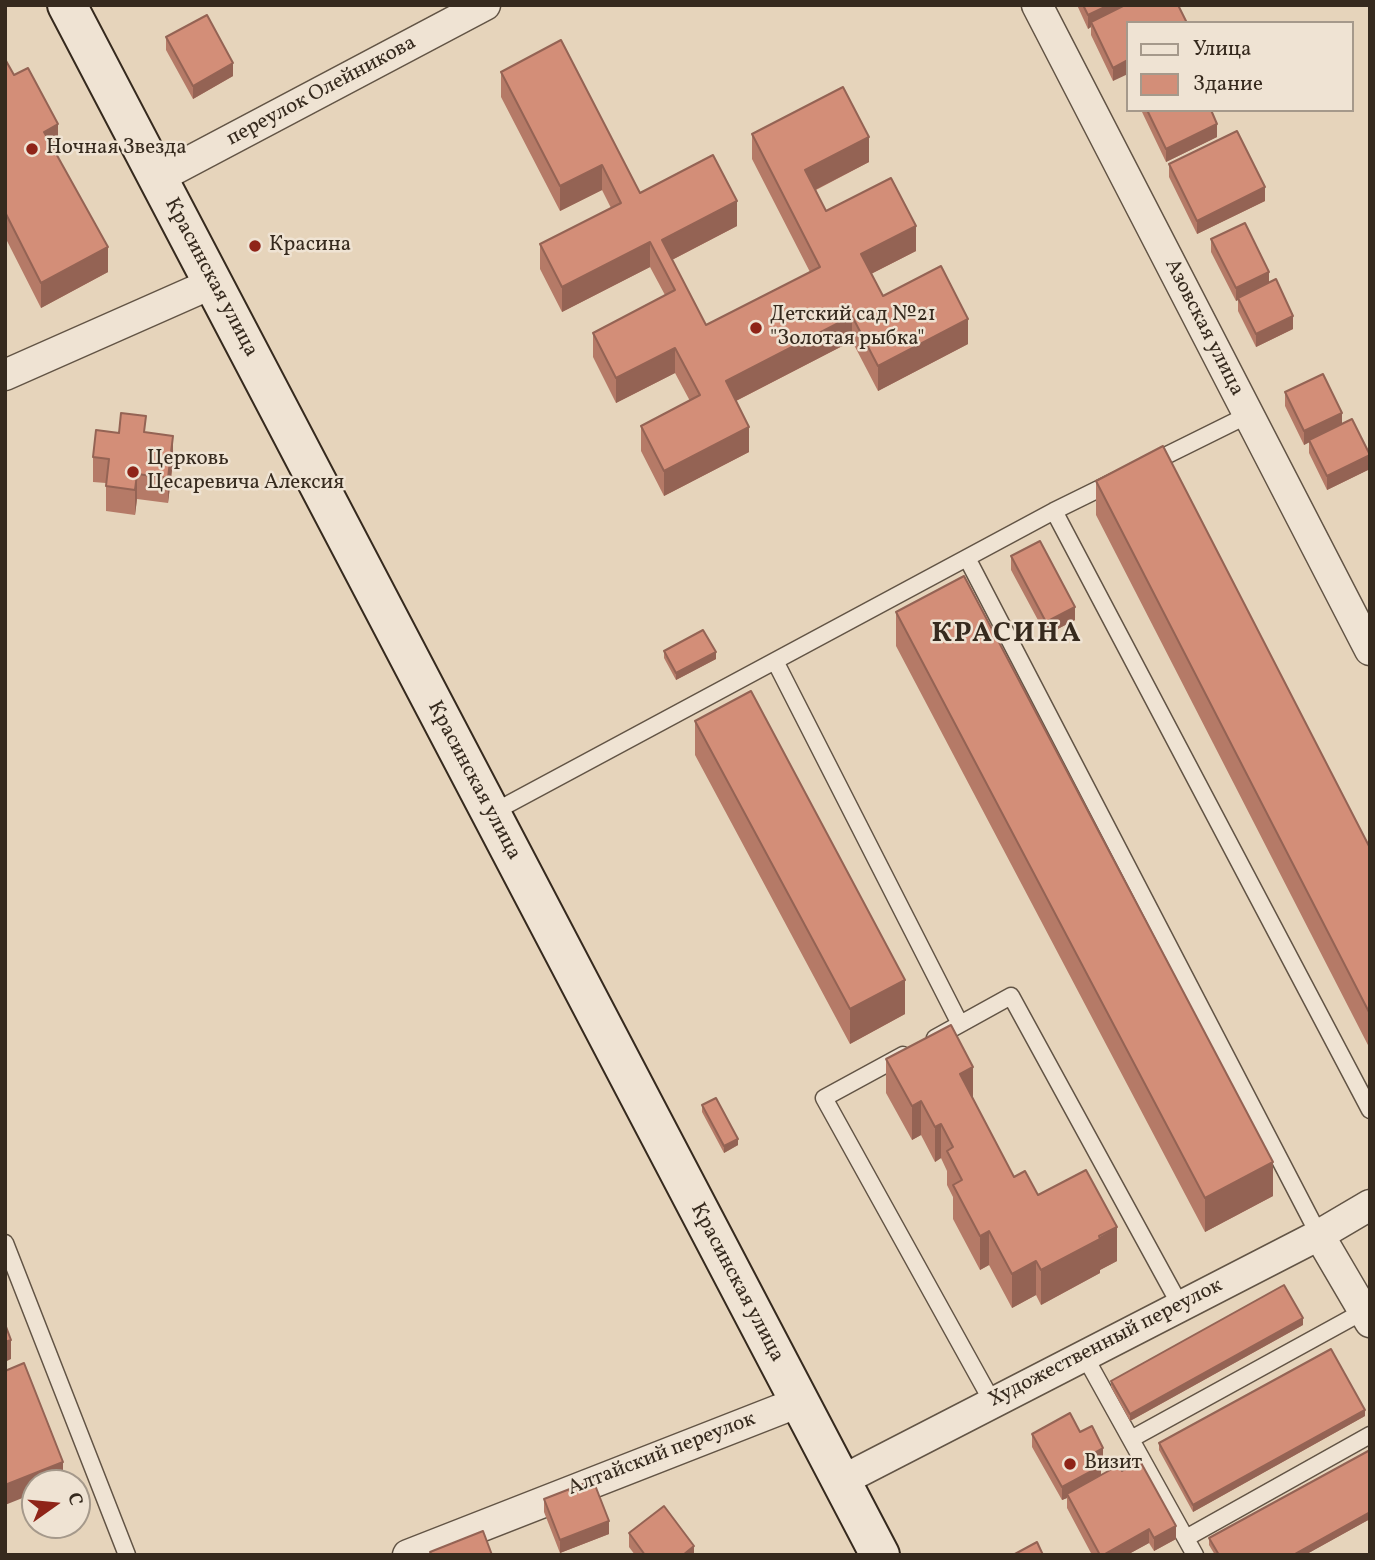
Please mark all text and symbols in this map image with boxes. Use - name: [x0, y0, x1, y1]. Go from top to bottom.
- legend: [1126, 21, 1354, 112]
- street label: переулок Олейникова: [223, 31, 421, 153]
- text: Улица: [1193, 35, 1251, 64]
- text: Здание: [1193, 70, 1263, 99]
- place label: Ночная Звезда: [46, 136, 187, 162]
- marker: Ночная Звезда: [24, 141, 40, 157]
- street label: Красинская улица: [157, 194, 263, 362]
- place label: Красина: [269, 233, 351, 259]
- marker: Красина: [247, 238, 263, 254]
- street label: Азовская улица: [1158, 255, 1248, 401]
- place label: Детский сад №21 "Золотая рыбка": [770, 303, 936, 353]
- marker: Детский сад №21 "Золотая рыбка": [748, 320, 764, 336]
- place label: Церковь Цесаревича Алексия: [147, 447, 344, 497]
- marker: Церковь Цесаревича Алексия: [125, 464, 141, 480]
- district label: КРАСИНА: [932, 619, 1082, 653]
- street label: Красинская улица: [420, 697, 526, 865]
- street label: Красинская улица: [683, 1199, 789, 1367]
- street label: Художественный переулок: [985, 1274, 1227, 1414]
- street label: Алтайский переулок: [565, 1408, 759, 1502]
- place label: Визит: [1084, 1451, 1142, 1477]
- marker: Визит: [1062, 1456, 1078, 1472]
- north arrow: [21, 1469, 91, 1539]
- text: С: [60, 1490, 88, 1508]

